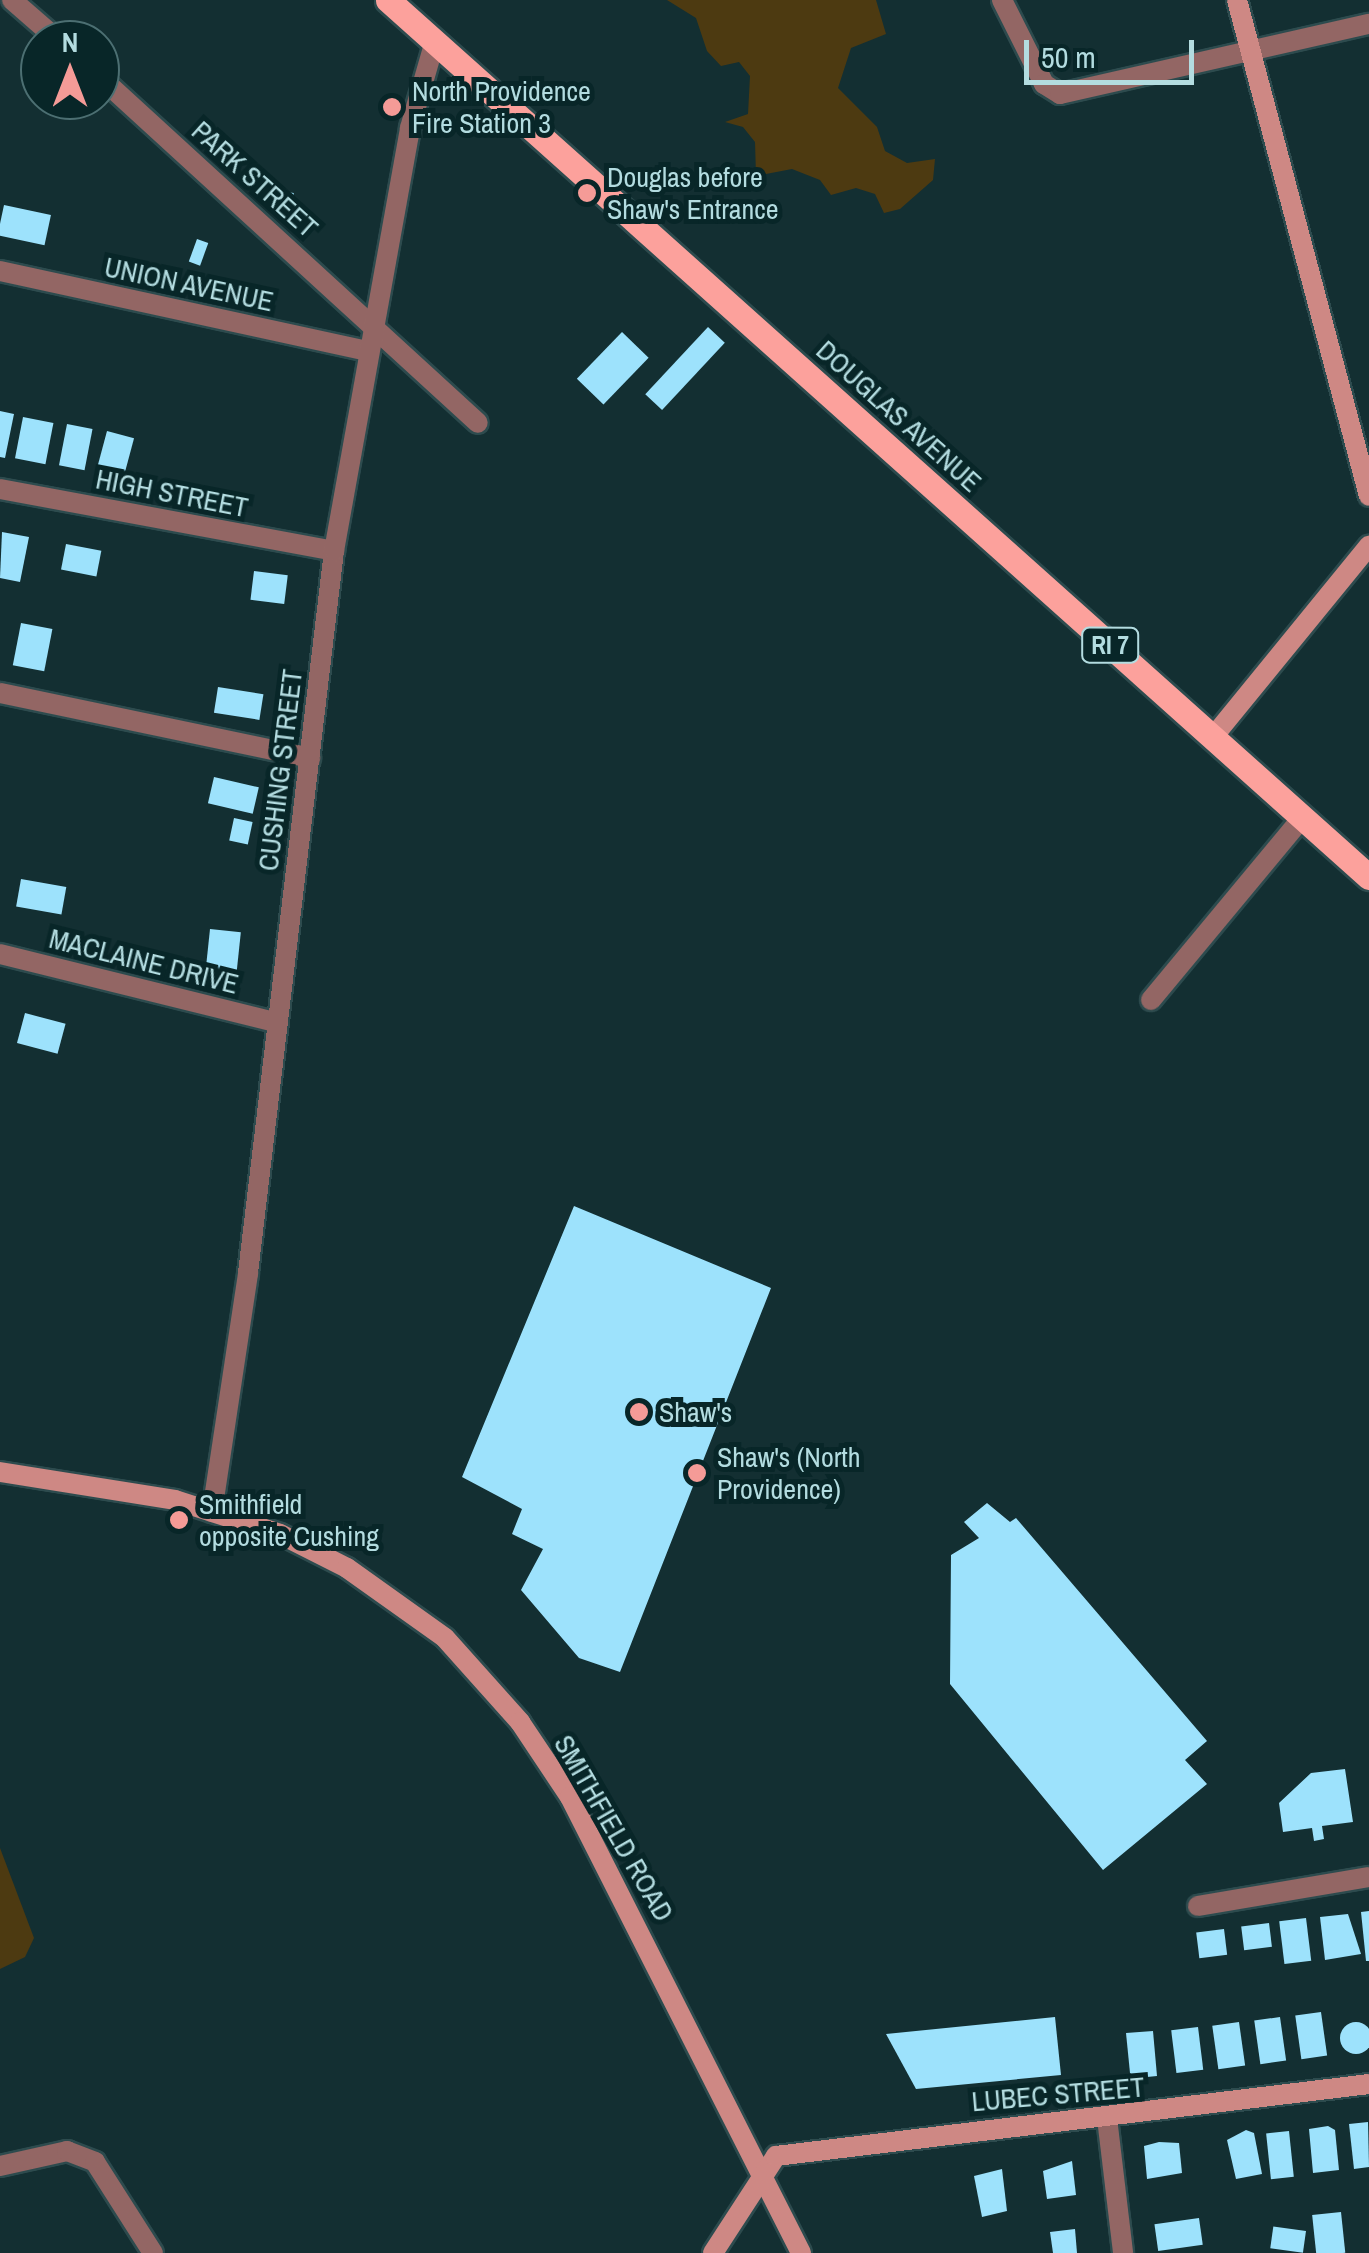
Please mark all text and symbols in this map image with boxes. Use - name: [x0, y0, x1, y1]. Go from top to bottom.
- north arrow: [20, 20, 120, 120]
- scale bar: [1029, 20, 1199, 82]
- text: N: [62, 23, 78, 61]
- text: 50 m: [1041, 37, 1096, 77]
- place label: North Providence Fire Station 3: [412, 74, 591, 140]
- marker: North Providence Fire Station 3: [381, 96, 403, 118]
- street label: PARK STREET: [185, 114, 325, 244]
- place label: Douglas before Shaw's Entrance: [607, 160, 779, 226]
- marker: Douglas before Shaw's Entrance: [576, 182, 598, 204]
- street label: UNION AVENUE: [101, 250, 277, 318]
- street label: DOUGLAS AVENUE: [809, 333, 989, 499]
- street label: HIGH STREET: [93, 462, 251, 524]
- road number: RI 7: [1080, 625, 1140, 665]
- street label: CUSHING STREET: [251, 667, 309, 873]
- street label: MACLAINE DRIVE: [46, 921, 242, 1001]
- place label: Shaw's: [659, 1395, 732, 1429]
- marker: Shaw's: [628, 1401, 650, 1423]
- place label: Shaw's (North Providence): [717, 1440, 860, 1506]
- marker: Shaw's (North Providence): [686, 1462, 708, 1484]
- place label: Smithfield opposite Cushing: [199, 1487, 379, 1553]
- marker: Smithfield opposite Cushing: [168, 1509, 190, 1531]
- street label: SMITHFIELD ROAD: [547, 1729, 681, 1927]
- street label: LUBEC STREET: [970, 2070, 1146, 2118]

